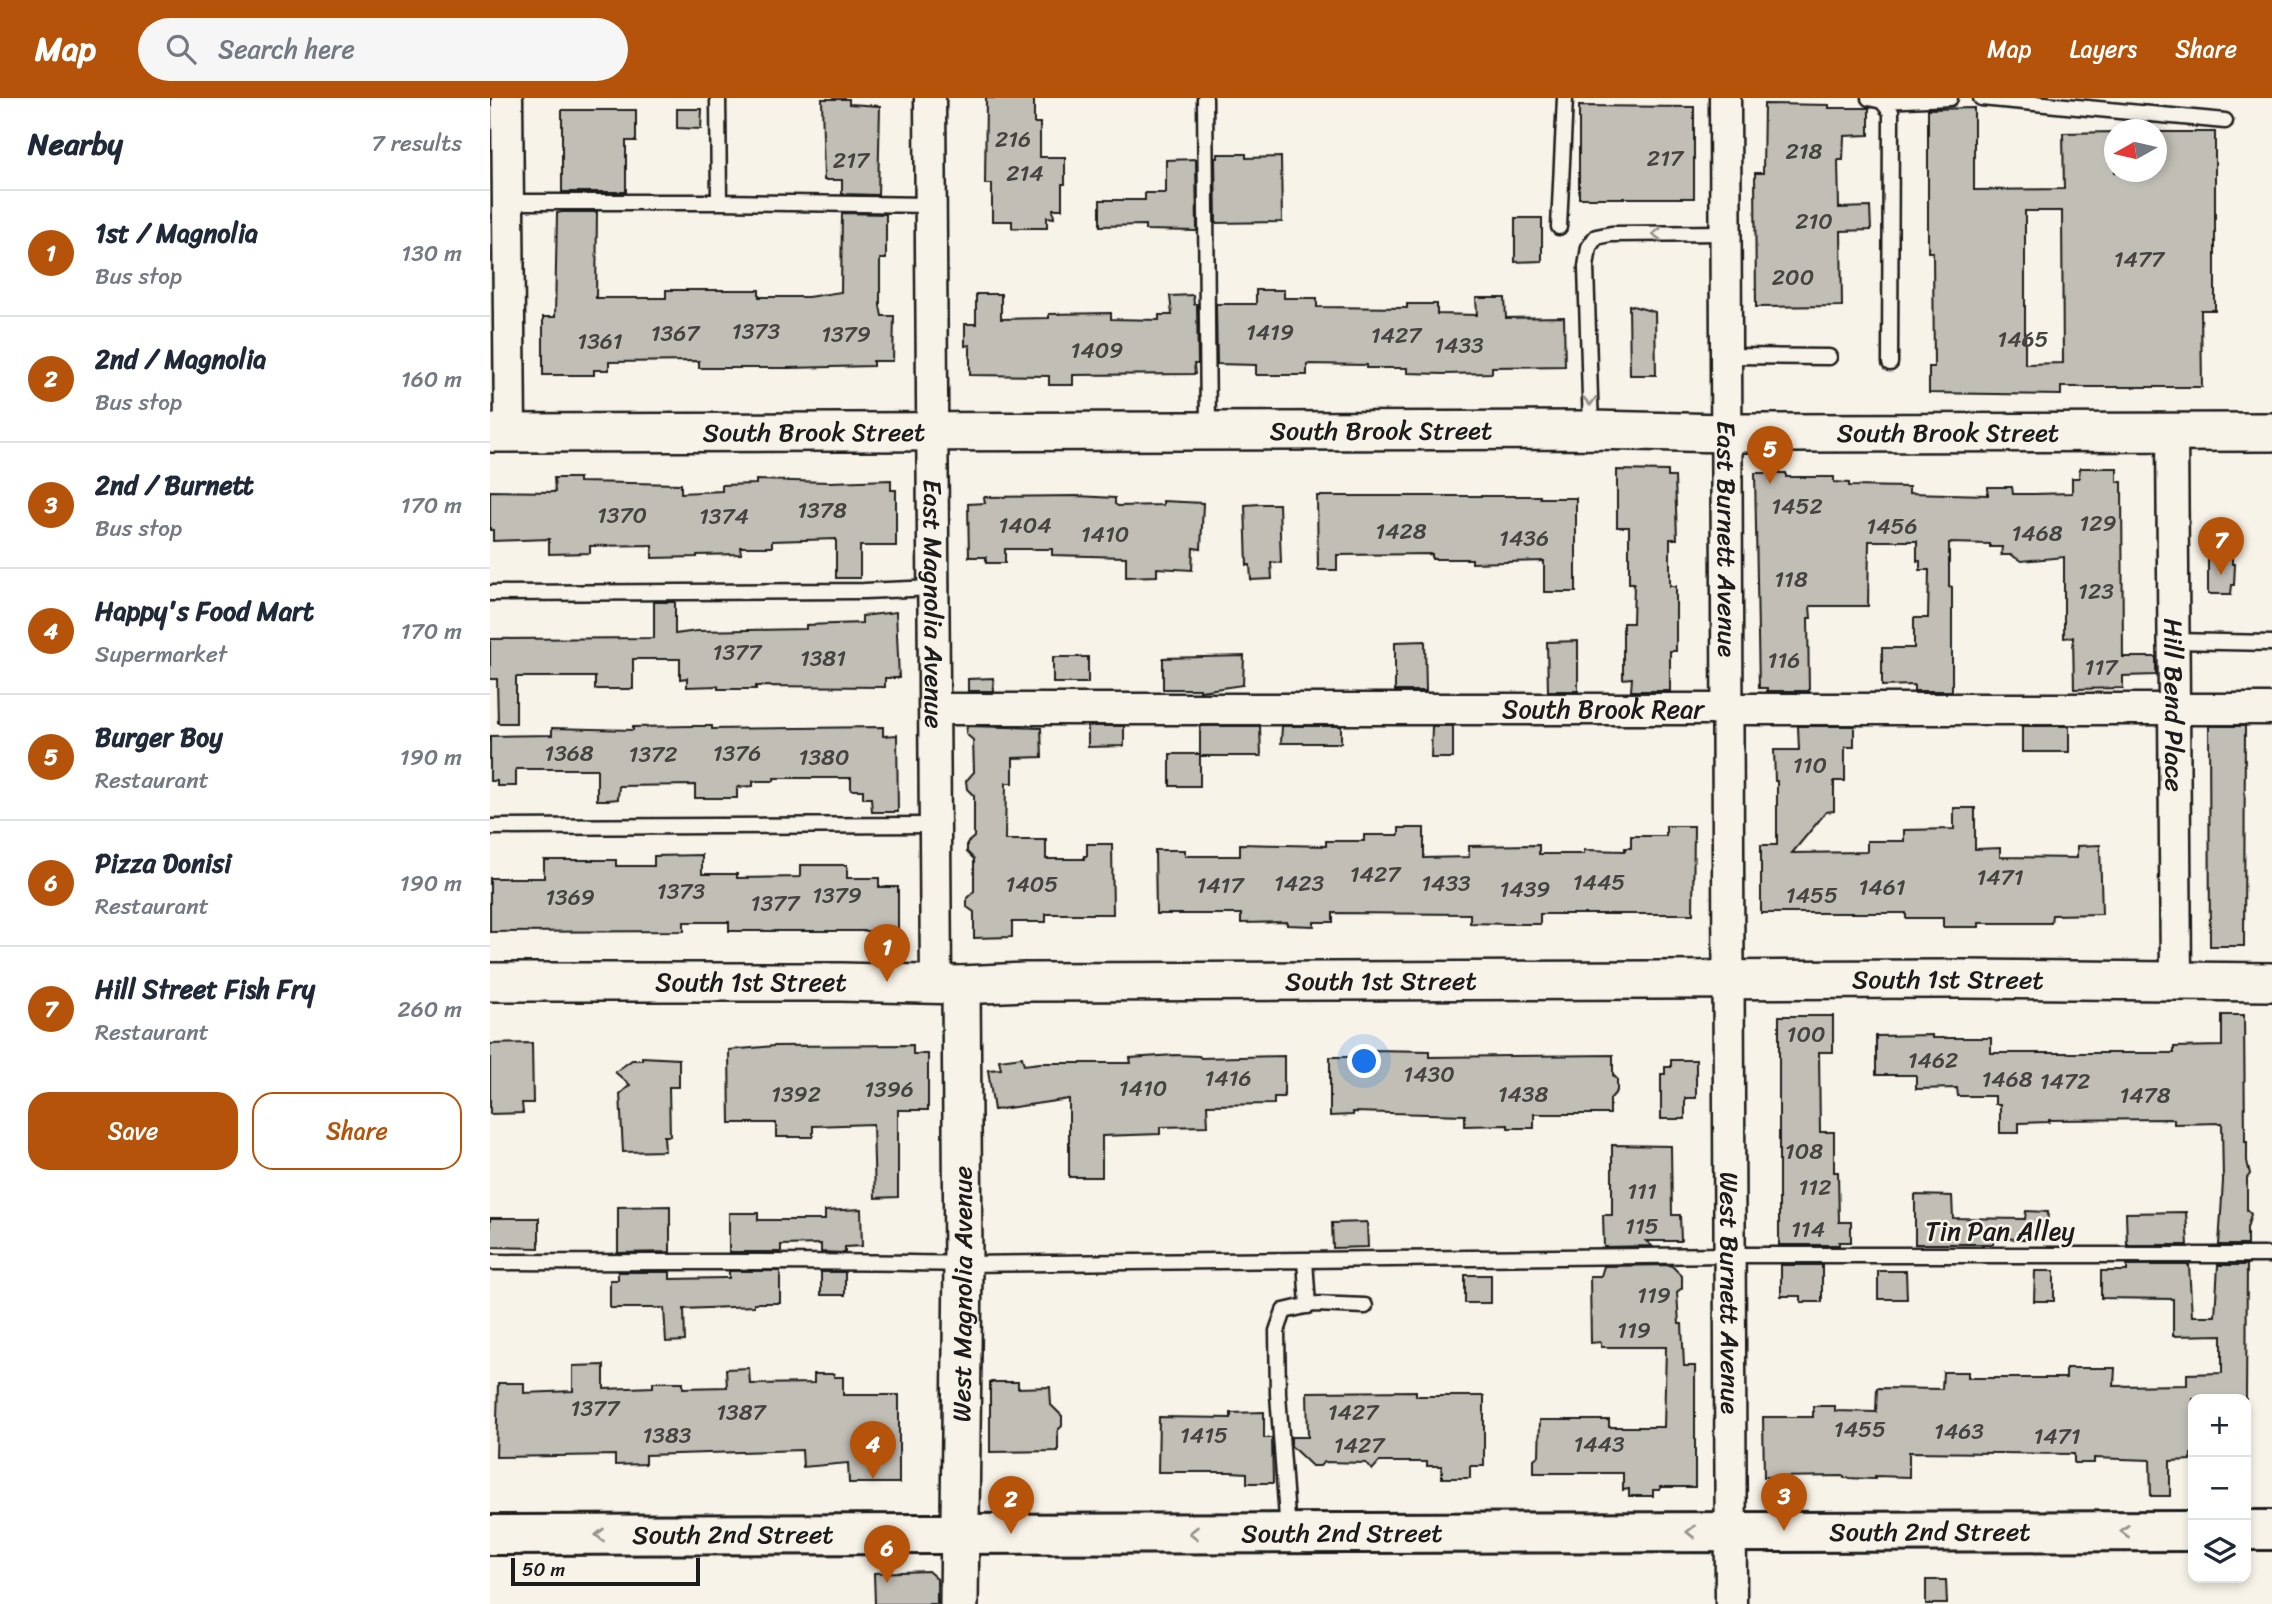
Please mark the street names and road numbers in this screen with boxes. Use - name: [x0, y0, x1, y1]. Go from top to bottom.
- street label: South Brook Street: [1270, 407, 1492, 454]
- street label: South Brook Street: [703, 409, 925, 455]
- street label: South Brook Street: [1837, 409, 2059, 456]
- street label: East Burnett Avenue: [1703, 421, 1750, 658]
- street label: East Magnolia Avenue: [910, 479, 957, 729]
- street label: Hill Bend Place: [2150, 618, 2198, 792]
- street label: South Brook Rear: [1502, 686, 1705, 732]
- street label: South 1st Street: [1852, 956, 2044, 1003]
- street label: South 1st Street: [1285, 958, 1477, 1004]
- street label: South 1st Street: [655, 959, 847, 1005]
- street label: West Magnolia Avenue: [938, 1166, 986, 1422]
- street label: West Burnett Avenue: [1706, 1172, 1753, 1415]
- street label: Tin Pan Alley: [1925, 1208, 2075, 1254]
- street label: South 2nd Street: [1829, 1508, 2031, 1555]
- street label: South 2nd Street: [1241, 1510, 1443, 1556]
- street label: South 2nd Street: [632, 1511, 834, 1558]

